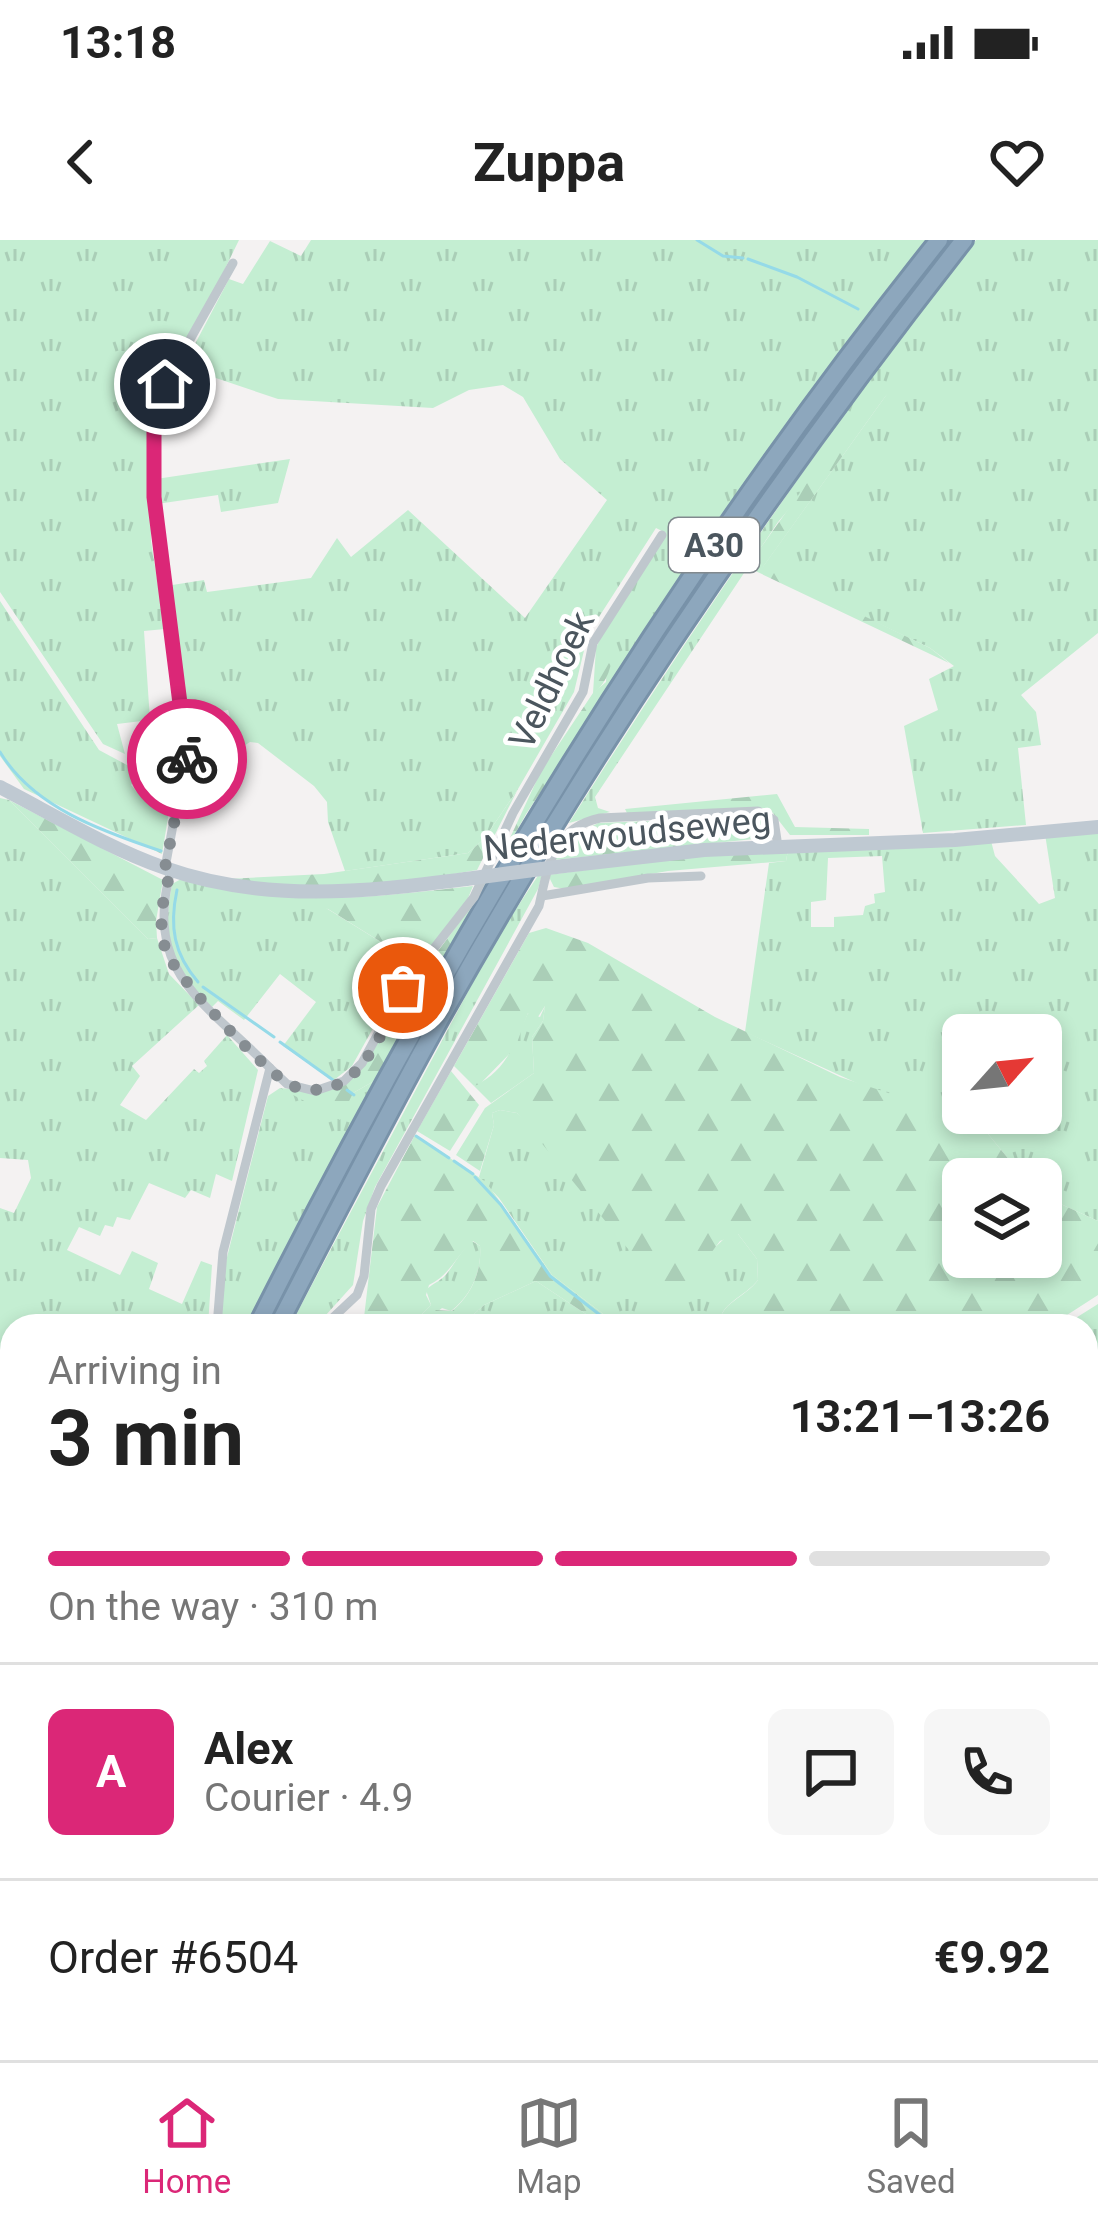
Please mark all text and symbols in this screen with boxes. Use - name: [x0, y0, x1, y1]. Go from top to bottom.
- text: 13:18: [60, 16, 176, 69]
- icon: back: [48, 129, 114, 195]
- icon: heart: [984, 129, 1050, 195]
- text: Zuppa: [473, 131, 625, 194]
- pin: [114, 333, 216, 435]
- icon: home: [132, 351, 198, 417]
- road number: A30: [669, 518, 759, 572]
- street label: Veldhoek: [501, 604, 604, 756]
- courier: [127, 699, 247, 819]
- icon: bike: [154, 726, 220, 792]
- street label: Nederwoudseweg: [481, 798, 773, 870]
- pin: [352, 937, 454, 1039]
- icon: bag: [370, 955, 436, 1021]
- north arrow: [942, 1014, 1062, 1134]
- map controls: [942, 1014, 1062, 1278]
- button: layers: [942, 1158, 1062, 1278]
- text: Arriving in: [48, 1348, 222, 1394]
- text: 13:21–13:26: [790, 1390, 1050, 1443]
- text: 3 min: [48, 1393, 244, 1484]
- text: On the way · 310 m: [48, 1584, 379, 1630]
- button: chat: [768, 1709, 894, 1835]
- button: phone: [924, 1709, 1050, 1835]
- text: Alex: [204, 1722, 293, 1775]
- text: A: [96, 1745, 126, 1798]
- text: Courier · 4.9: [204, 1775, 413, 1821]
- text: Order #6504: [48, 1931, 298, 1984]
- text: €9.92: [934, 1931, 1050, 1984]
- tab: Home: [142, 2090, 231, 2201]
- tab: Map: [516, 2090, 582, 2201]
- tab: Saved: [866, 2090, 956, 2201]

